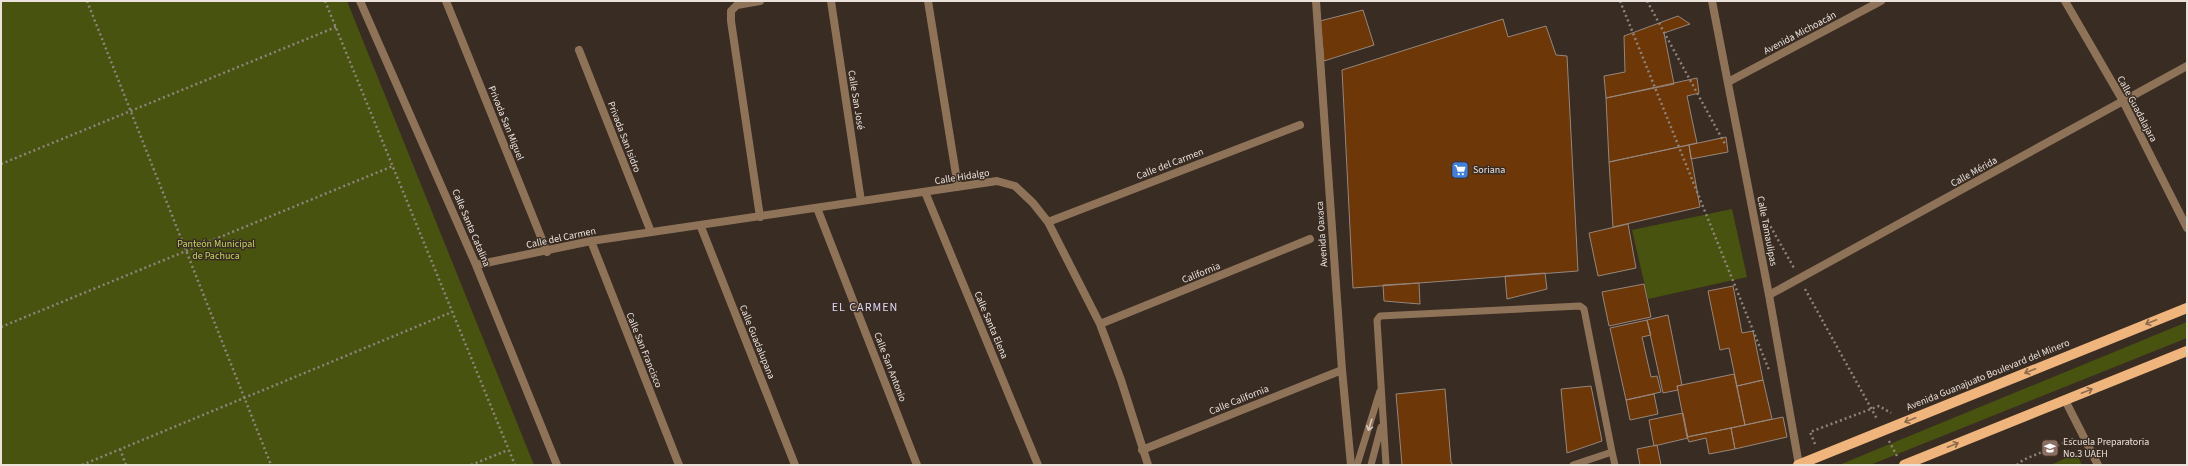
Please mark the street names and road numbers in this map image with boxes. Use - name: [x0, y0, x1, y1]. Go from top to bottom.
- street label: Avenida Michoacán: [1761, 8, 1839, 58]
- street label: Calle San José: [844, 69, 868, 131]
- street label: Calle Guadalajara: [2114, 73, 2160, 145]
- street label: Privada San Miguel: [485, 84, 528, 163]
- street label: Privada San Isidro: [604, 99, 644, 175]
- street label: Calle del Carmen: [1134, 145, 1206, 183]
- street label: Calle Mérida: [1948, 153, 2000, 191]
- street label: Calle Hidalgo: [934, 166, 990, 188]
- street label: Calle Santa Catalina: [448, 187, 494, 269]
- street label: Calle Tamaulipas: [1753, 195, 1781, 267]
- street label: Avenida Oaxaca: [1313, 201, 1331, 267]
- street label: Calle del Carmen: [525, 224, 597, 252]
- street label: California: [1180, 259, 1222, 287]
- street label: Calle Santa Elena: [970, 289, 1012, 361]
- street label: Calle Guadalupana: [736, 303, 778, 381]
- street label: Calle San Francisco: [623, 310, 665, 390]
- street label: Calle San Antonio: [870, 330, 910, 404]
- street label: Avenida Guanajuato Boulevard del Minero: [1904, 336, 2072, 414]
- street label: Calle California: [1207, 382, 1271, 418]

